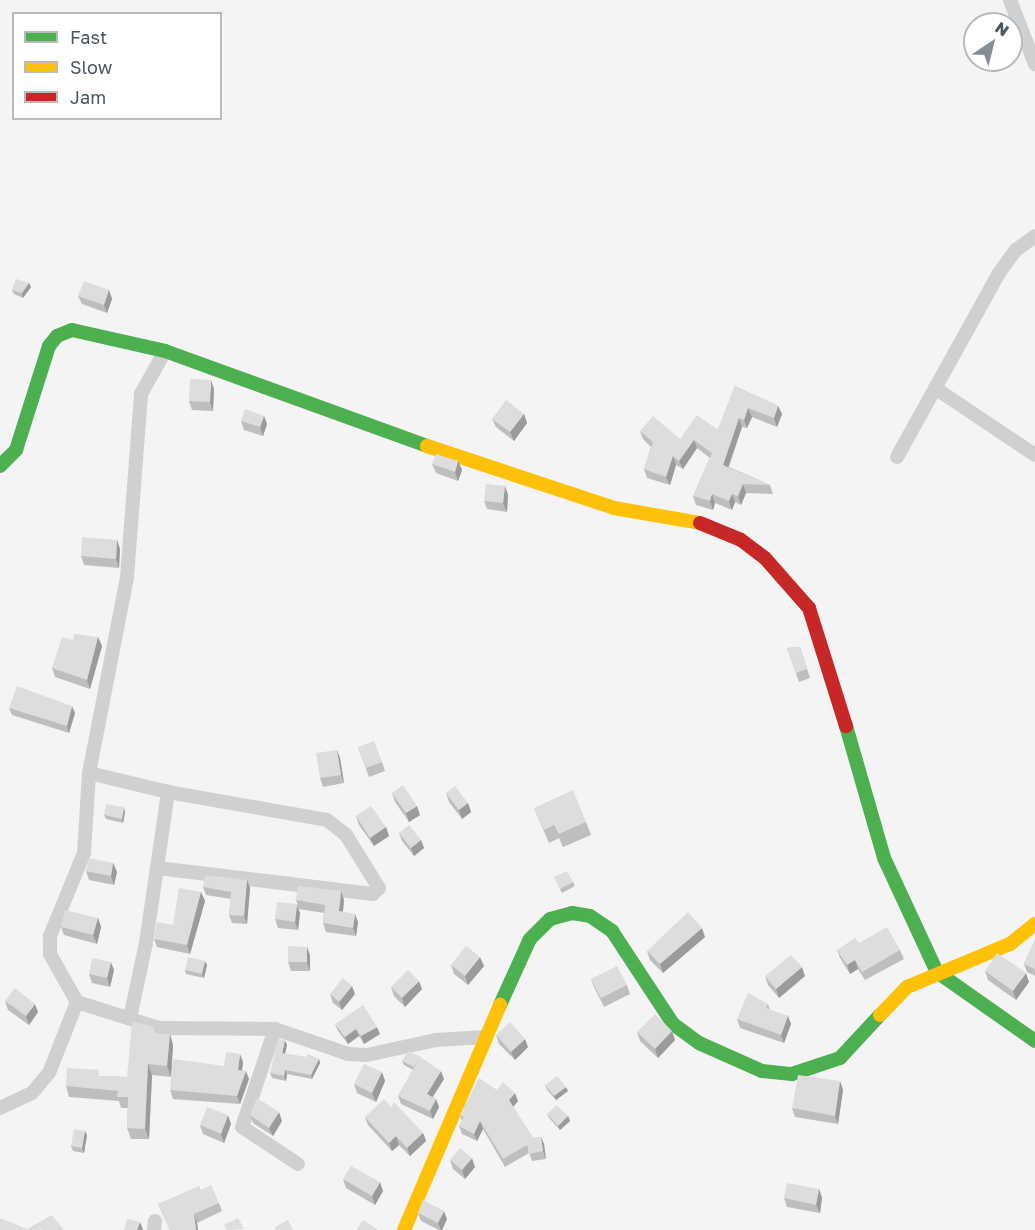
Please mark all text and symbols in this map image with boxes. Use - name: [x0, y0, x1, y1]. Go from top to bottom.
- legend: [12, 12, 222, 120]
- north arrow: [963, 12, 1023, 72]
- text: N: [991, 17, 1013, 41]
- text: Fast: [70, 26, 107, 48]
- text: Slow: [70, 56, 112, 78]
- text: Jam: [70, 86, 106, 108]

